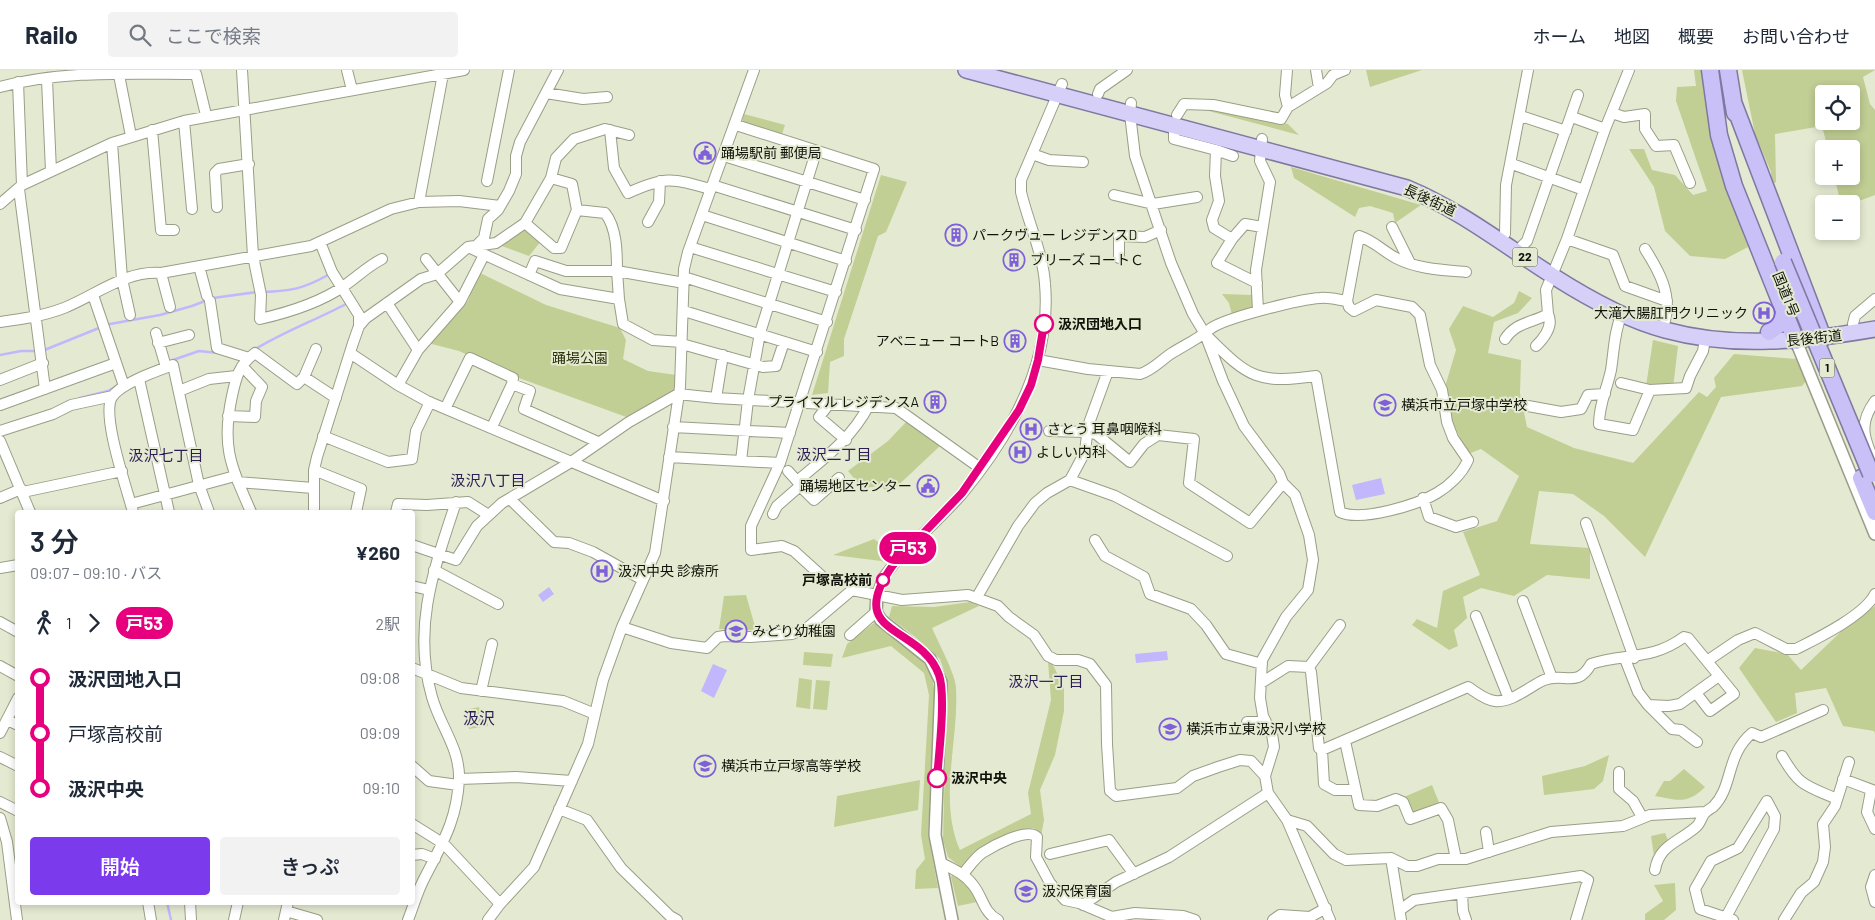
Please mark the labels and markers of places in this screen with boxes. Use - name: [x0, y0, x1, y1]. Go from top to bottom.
- public building icon: 踊場駅前 郵便局: [693, 141, 717, 165]
- place label: 踊場駅前 郵便局: [721, 144, 822, 161]
- building icon: パークヴュー レジデンスD: [944, 223, 968, 247]
- place label: パークヴュー レジデンスD: [972, 226, 1137, 243]
- building icon: ブリーズ コートＣ: [1002, 248, 1026, 272]
- place label: ブリーズ コートＣ: [1030, 251, 1144, 268]
- hospital icon: 大滝大腸肛門クリニック: [1752, 301, 1776, 325]
- place label: 大滝大腸肛門クリニック: [1594, 304, 1748, 321]
- marker: 汲沢団地入口: [1034, 314, 1054, 334]
- place label: 汲沢団地入口: [1058, 315, 1142, 332]
- building icon: アベニュー コートB: [1003, 329, 1027, 353]
- place label: アベニュー コートB: [876, 332, 999, 349]
- building icon: プライマル レジデンスA: [923, 390, 947, 414]
- place label: プライマル レジデンスA: [768, 393, 919, 410]
- school or university icon: 横浜市立戸塚中学校: [1373, 393, 1397, 417]
- place label: 横浜市立戸塚中学校: [1401, 396, 1527, 413]
- hospital icon: さとう 耳鼻咽喉科: [1019, 417, 1043, 441]
- place label: さとう 耳鼻咽喉科: [1047, 420, 1162, 437]
- hospital icon: よしい内科: [1008, 440, 1032, 464]
- place label: よしい内科: [1036, 443, 1106, 460]
- public building icon: 踊場地区センター: [916, 474, 940, 498]
- place label: 踊場地区センター: [800, 477, 912, 494]
- hospital icon: 汲沢中央 診療所: [590, 559, 614, 583]
- place label: 汲沢中央 診療所: [618, 562, 719, 579]
- place label: 戸塚高校前: [802, 571, 872, 588]
- marker: 戸塚高校前: [876, 573, 890, 587]
- school or university icon: みどり幼稚園: [724, 619, 748, 643]
- place label: みどり幼稚園: [752, 622, 836, 639]
- school or university icon: 横浜市立東汲沢小学校: [1158, 717, 1182, 741]
- place label: 横浜市立東汲沢小学校: [1186, 720, 1326, 737]
- school or university icon: 横浜市立戸塚高等学校: [693, 754, 717, 778]
- place label: 横浜市立戸塚高等学校: [721, 757, 861, 774]
- marker: 汲沢中央: [927, 768, 947, 788]
- place label: 汲沢中央: [951, 769, 1007, 786]
- school or university icon: 汲沢保育園: [1014, 879, 1038, 903]
- place label: 汲沢保育園: [1042, 882, 1112, 899]

